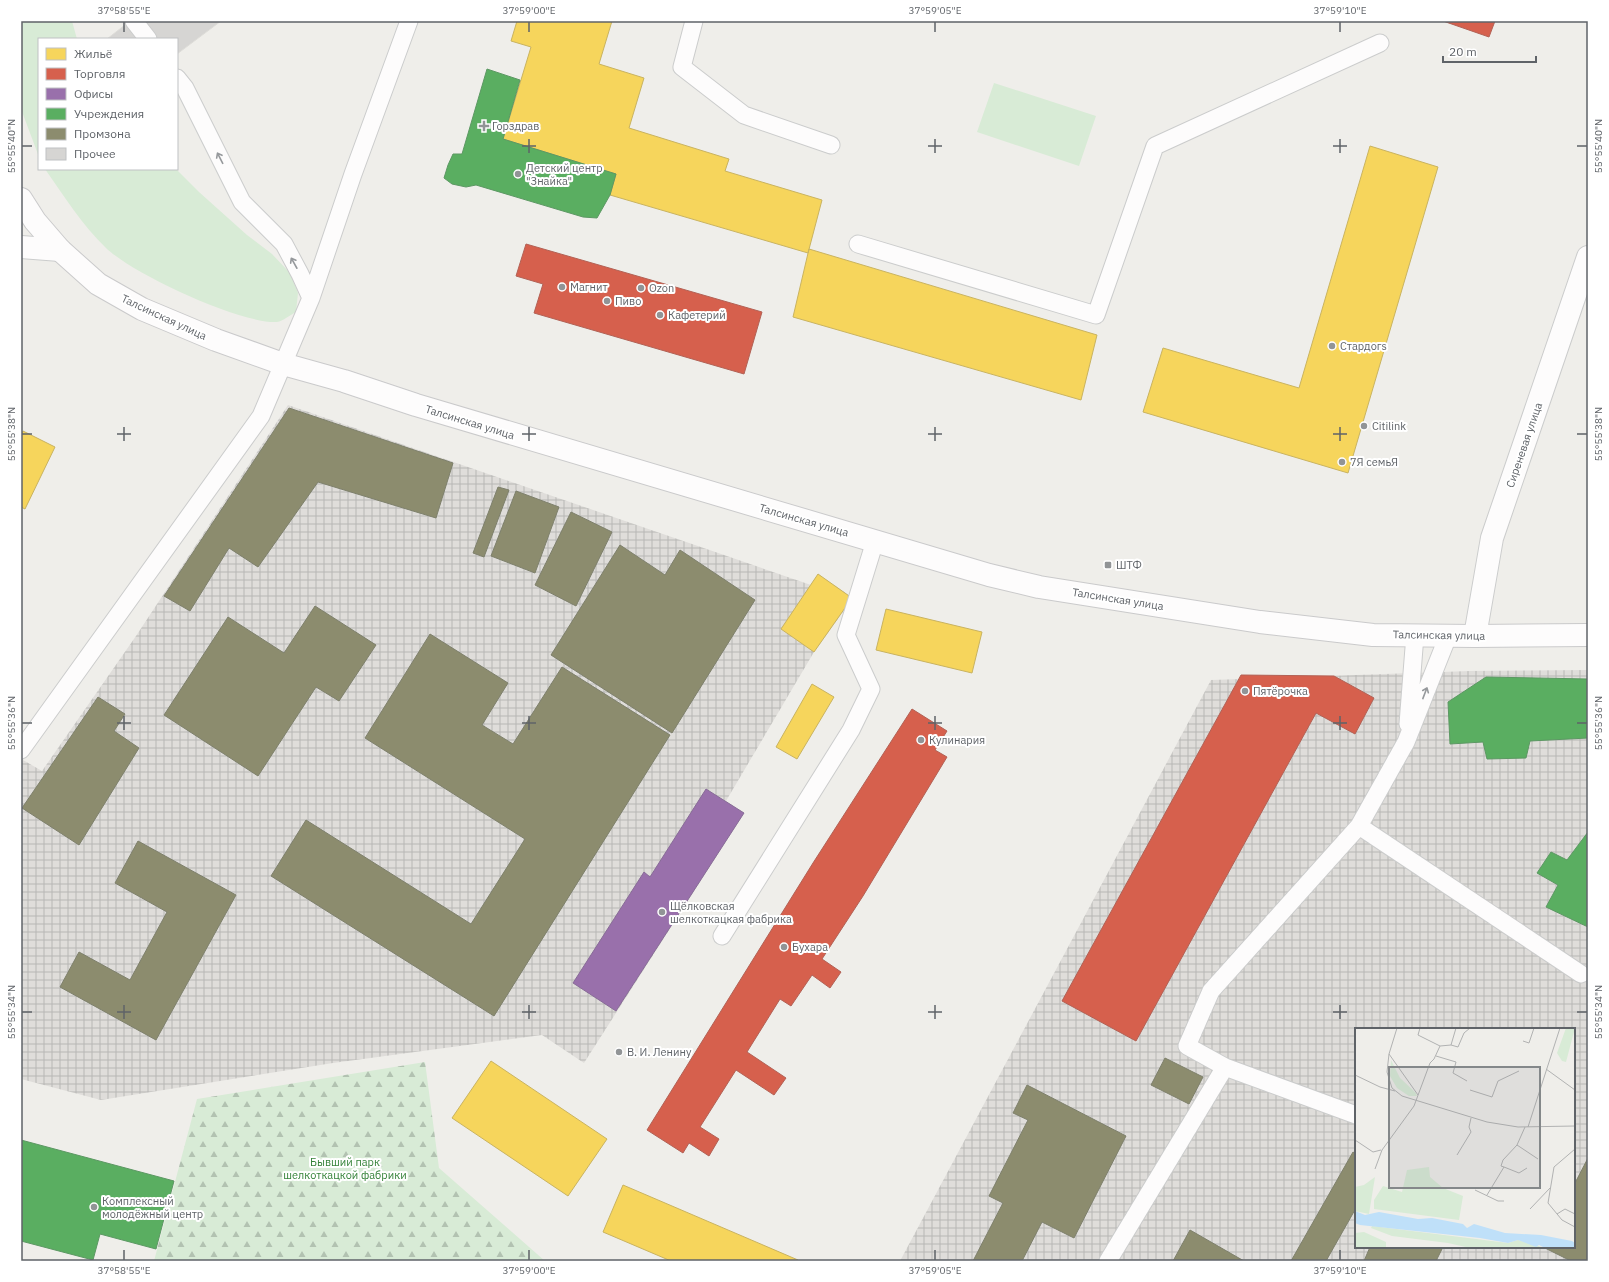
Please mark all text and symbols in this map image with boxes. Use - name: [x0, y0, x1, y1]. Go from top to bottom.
- text: 37°58'55"E: [97, 4, 151, 17]
- text: 37°59'00"E: [502, 4, 556, 17]
- text: 37°59'05"E: [908, 4, 962, 17]
- text: 37°59'10"E: [1313, 4, 1367, 17]
- legend: [38, 38, 178, 170]
- scale bar: [1443, 38, 1536, 64]
- text: 20 m: [1449, 44, 1477, 59]
- text: Жильё: [74, 46, 113, 61]
- text: Торговля: [74, 66, 125, 81]
- text: Офисы: [74, 86, 113, 101]
- text: Учреждения: [74, 106, 144, 121]
- text: 55°55'40"N: [5, 119, 18, 173]
- place label: Горздрав: [492, 119, 539, 133]
- text: 55°55'40"N: [1592, 119, 1605, 173]
- marker: Горздрав: [479, 121, 489, 131]
- text: Промзона: [74, 126, 131, 141]
- text: Прочее: [74, 146, 116, 161]
- one-way arrow: [216, 153, 223, 165]
- place label: Детский центр "Знайка": [526, 161, 603, 188]
- marker: Детский центр "Знайка": [513, 169, 523, 179]
- one-way arrow: [290, 257, 298, 269]
- place label: Магнит: [570, 280, 608, 294]
- place label: Ozon: [649, 281, 674, 295]
- marker: Магнит: [557, 282, 567, 292]
- marker: Ozon: [636, 283, 646, 293]
- street label: Талсинская улица: [119, 291, 209, 343]
- place label: Пиво: [615, 294, 641, 308]
- marker: Пиво: [602, 296, 612, 306]
- place label: Кафетерий: [668, 308, 726, 322]
- marker: Кафетерий: [655, 310, 665, 320]
- place label: Стардогs: [1340, 339, 1387, 353]
- marker: Стардогs: [1327, 341, 1337, 351]
- street label: Сиреневая улица: [1503, 400, 1545, 489]
- street label: Талсинская улица: [424, 402, 516, 442]
- text: 55°55'38"N: [5, 407, 18, 461]
- text: 55°55'38"N: [1592, 407, 1605, 461]
- place label: Citilink: [1372, 419, 1406, 433]
- marker: Citilink: [1359, 421, 1369, 431]
- place label: 7Я семьЯ: [1350, 455, 1398, 469]
- marker: 7Я семьЯ: [1337, 457, 1347, 467]
- street label: Талсинская улица: [758, 501, 850, 540]
- place label: ШТФ: [1116, 558, 1142, 572]
- marker: ШТФ: [1103, 560, 1113, 570]
- street label: Талсинская улица: [1071, 585, 1165, 613]
- street label: Талсинская улица: [1393, 627, 1485, 643]
- place label: Пятёрочка: [1253, 684, 1308, 698]
- marker: Пятёрочка: [1240, 686, 1250, 696]
- one-way arrow: [1422, 688, 1430, 700]
- text: 55°55'36"N: [5, 696, 18, 750]
- text: 55°55'36"N: [1592, 696, 1605, 750]
- place label: Кулинария: [929, 733, 985, 747]
- marker: Кулинария: [916, 735, 926, 745]
- place label: Щёлковская шелкоткацкая фабрика: [670, 899, 792, 926]
- marker: Щёлковская шелкоткацкая фабрика: [657, 907, 667, 917]
- place label: Бухара: [792, 940, 828, 954]
- marker: Бухара: [779, 942, 789, 952]
- text: 55°55'34"N: [5, 985, 18, 1039]
- text: 55°55'34"N: [1592, 985, 1605, 1039]
- inset map: [1355, 1028, 1575, 1248]
- place label: В. И. Ленину: [627, 1045, 692, 1059]
- marker: В. И. Ленину: [614, 1047, 624, 1057]
- park label: Бывший парк шелкоткацкой фабрики: [283, 1155, 407, 1182]
- place label: Комплексный молодёжный центр: [102, 1194, 203, 1221]
- marker: Комплексный молодёжный центр: [89, 1202, 99, 1212]
- text: 37°58'55"E: [97, 1264, 151, 1277]
- text: 37°59'00"E: [502, 1264, 556, 1277]
- text: 37°59'05"E: [908, 1264, 962, 1277]
- text: 37°59'10"E: [1313, 1264, 1367, 1277]

